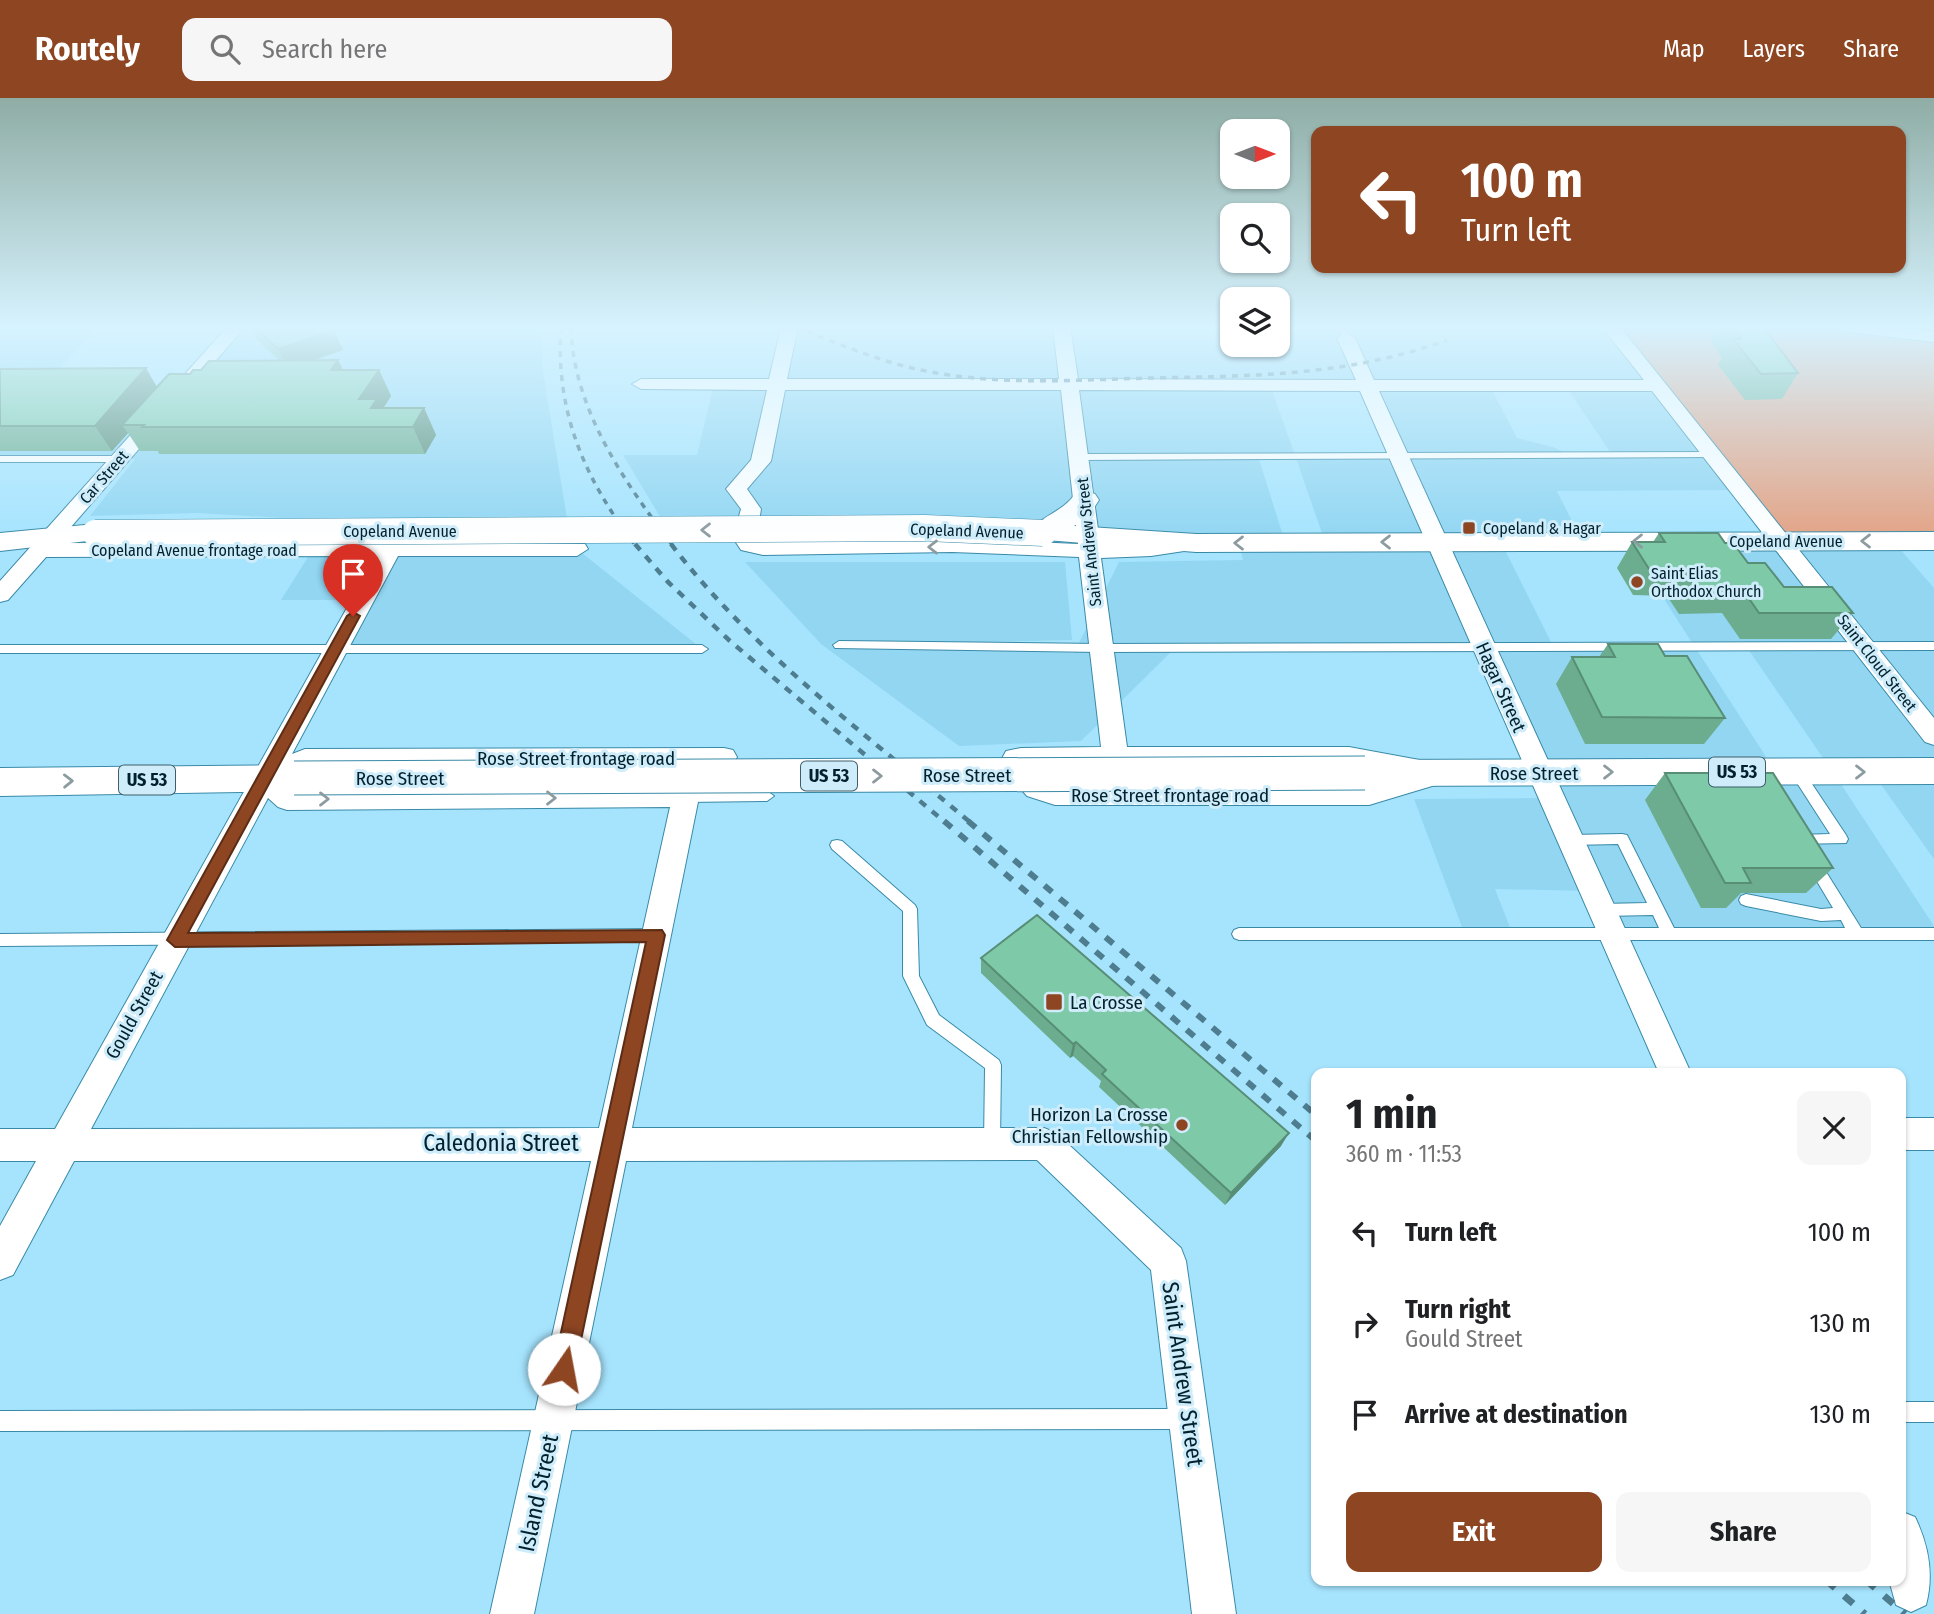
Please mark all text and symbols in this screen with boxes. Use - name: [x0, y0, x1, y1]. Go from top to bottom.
- search box: [182, 18, 672, 81]
- text: Routely: [35, 29, 140, 69]
- icon: search: [206, 30, 244, 68]
- text: Search here: [262, 34, 387, 65]
- text: Map: [1663, 35, 1705, 63]
- text: Layers: [1743, 35, 1805, 63]
- text: Share: [1843, 35, 1899, 63]
- north arrow: [1220, 119, 1290, 189]
- map controls: [1220, 119, 1290, 357]
- text: 100 m: [1461, 151, 1583, 210]
- icon: left: [1346, 154, 1437, 245]
- button: search: [1220, 203, 1290, 273]
- text: Turn left: [1461, 211, 1571, 249]
- button: layers: [1220, 287, 1290, 357]
- street label: Car Street: [76, 446, 133, 508]
- street label: Saint Andrew Street: [1073, 476, 1105, 607]
- place label: Copeland & Hagar: [1483, 519, 1601, 538]
- street label: Copeland Avenue: [910, 520, 1024, 542]
- marker: Copeland & Hagar: [1461, 520, 1477, 536]
- street label: Copeland Avenue: [343, 522, 457, 541]
- one-way arrow: [700, 522, 710, 538]
- street label: Copeland Avenue: [1729, 532, 1843, 551]
- one-way arrow: [1633, 533, 1643, 549]
- one-way arrow: [1860, 533, 1871, 549]
- one-way arrow: [1381, 534, 1391, 550]
- one-way arrow: [1234, 535, 1244, 551]
- one-way arrow: [927, 539, 938, 555]
- street label: Copeland Avenue frontage road: [91, 541, 297, 560]
- pin: [323, 544, 383, 616]
- icon: arrive: [334, 555, 372, 593]
- place label: Saint Elias Orthodox Church: [1651, 564, 1762, 601]
- marker: Saint Elias Orthodox Church: [1629, 574, 1645, 590]
- street label: Saint Cloud Street: [1833, 611, 1921, 716]
- street label: Hagar Street: [1471, 638, 1531, 736]
- street label: Rose Street frontage road: [477, 747, 675, 770]
- road number: US 53: [1709, 758, 1765, 786]
- road number: US 53: [801, 762, 857, 790]
- street label: Rose Street: [1490, 762, 1579, 785]
- street label: Rose Street: [923, 764, 1012, 787]
- one-way arrow: [1603, 764, 1613, 780]
- one-way arrow: [1855, 764, 1865, 780]
- road number: US 53: [119, 766, 175, 794]
- street label: Rose Street: [356, 767, 445, 790]
- one-way arrow: [872, 768, 883, 783]
- one-way arrow: [63, 773, 74, 789]
- street label: Rose Street frontage road: [1071, 784, 1269, 807]
- one-way arrow: [547, 790, 557, 806]
- one-way arrow: [319, 791, 330, 807]
- street label: Gould Street: [100, 966, 168, 1063]
- place label: La Crosse: [1070, 991, 1143, 1014]
- marker: La Crosse: [1044, 992, 1064, 1012]
- text: 1 min: [1346, 1089, 1437, 1139]
- button: close: [1797, 1091, 1871, 1165]
- place label: Horizon La Crosse Christian Fellowship: [1012, 1103, 1168, 1148]
- marker: Horizon La Crosse Christian Fellowship: [1174, 1117, 1190, 1133]
- street label: Caledonia Street: [423, 1129, 579, 1157]
- text: 360 m · 11:53: [1346, 1140, 1462, 1168]
- icon: left: [1346, 1214, 1384, 1252]
- text: Turn left: [1405, 1217, 1497, 1248]
- text: 100 m: [1808, 1217, 1871, 1248]
- street label: Saint Andrew Street: [1156, 1280, 1210, 1468]
- text: Turn right: [1405, 1294, 1511, 1325]
- icon: right: [1346, 1305, 1384, 1343]
- text: 130 m: [1809, 1308, 1871, 1339]
- text: Gould Street: [1405, 1325, 1523, 1353]
- position arrow: [527, 1332, 601, 1406]
- icon: arrive: [1346, 1396, 1384, 1434]
- text: Arrive at destination: [1405, 1399, 1628, 1430]
- text: 130 m: [1809, 1399, 1871, 1430]
- street label: Island Street: [512, 1431, 564, 1554]
- button: Exit: [1346, 1492, 1602, 1572]
- button: Share: [1616, 1492, 1871, 1572]

